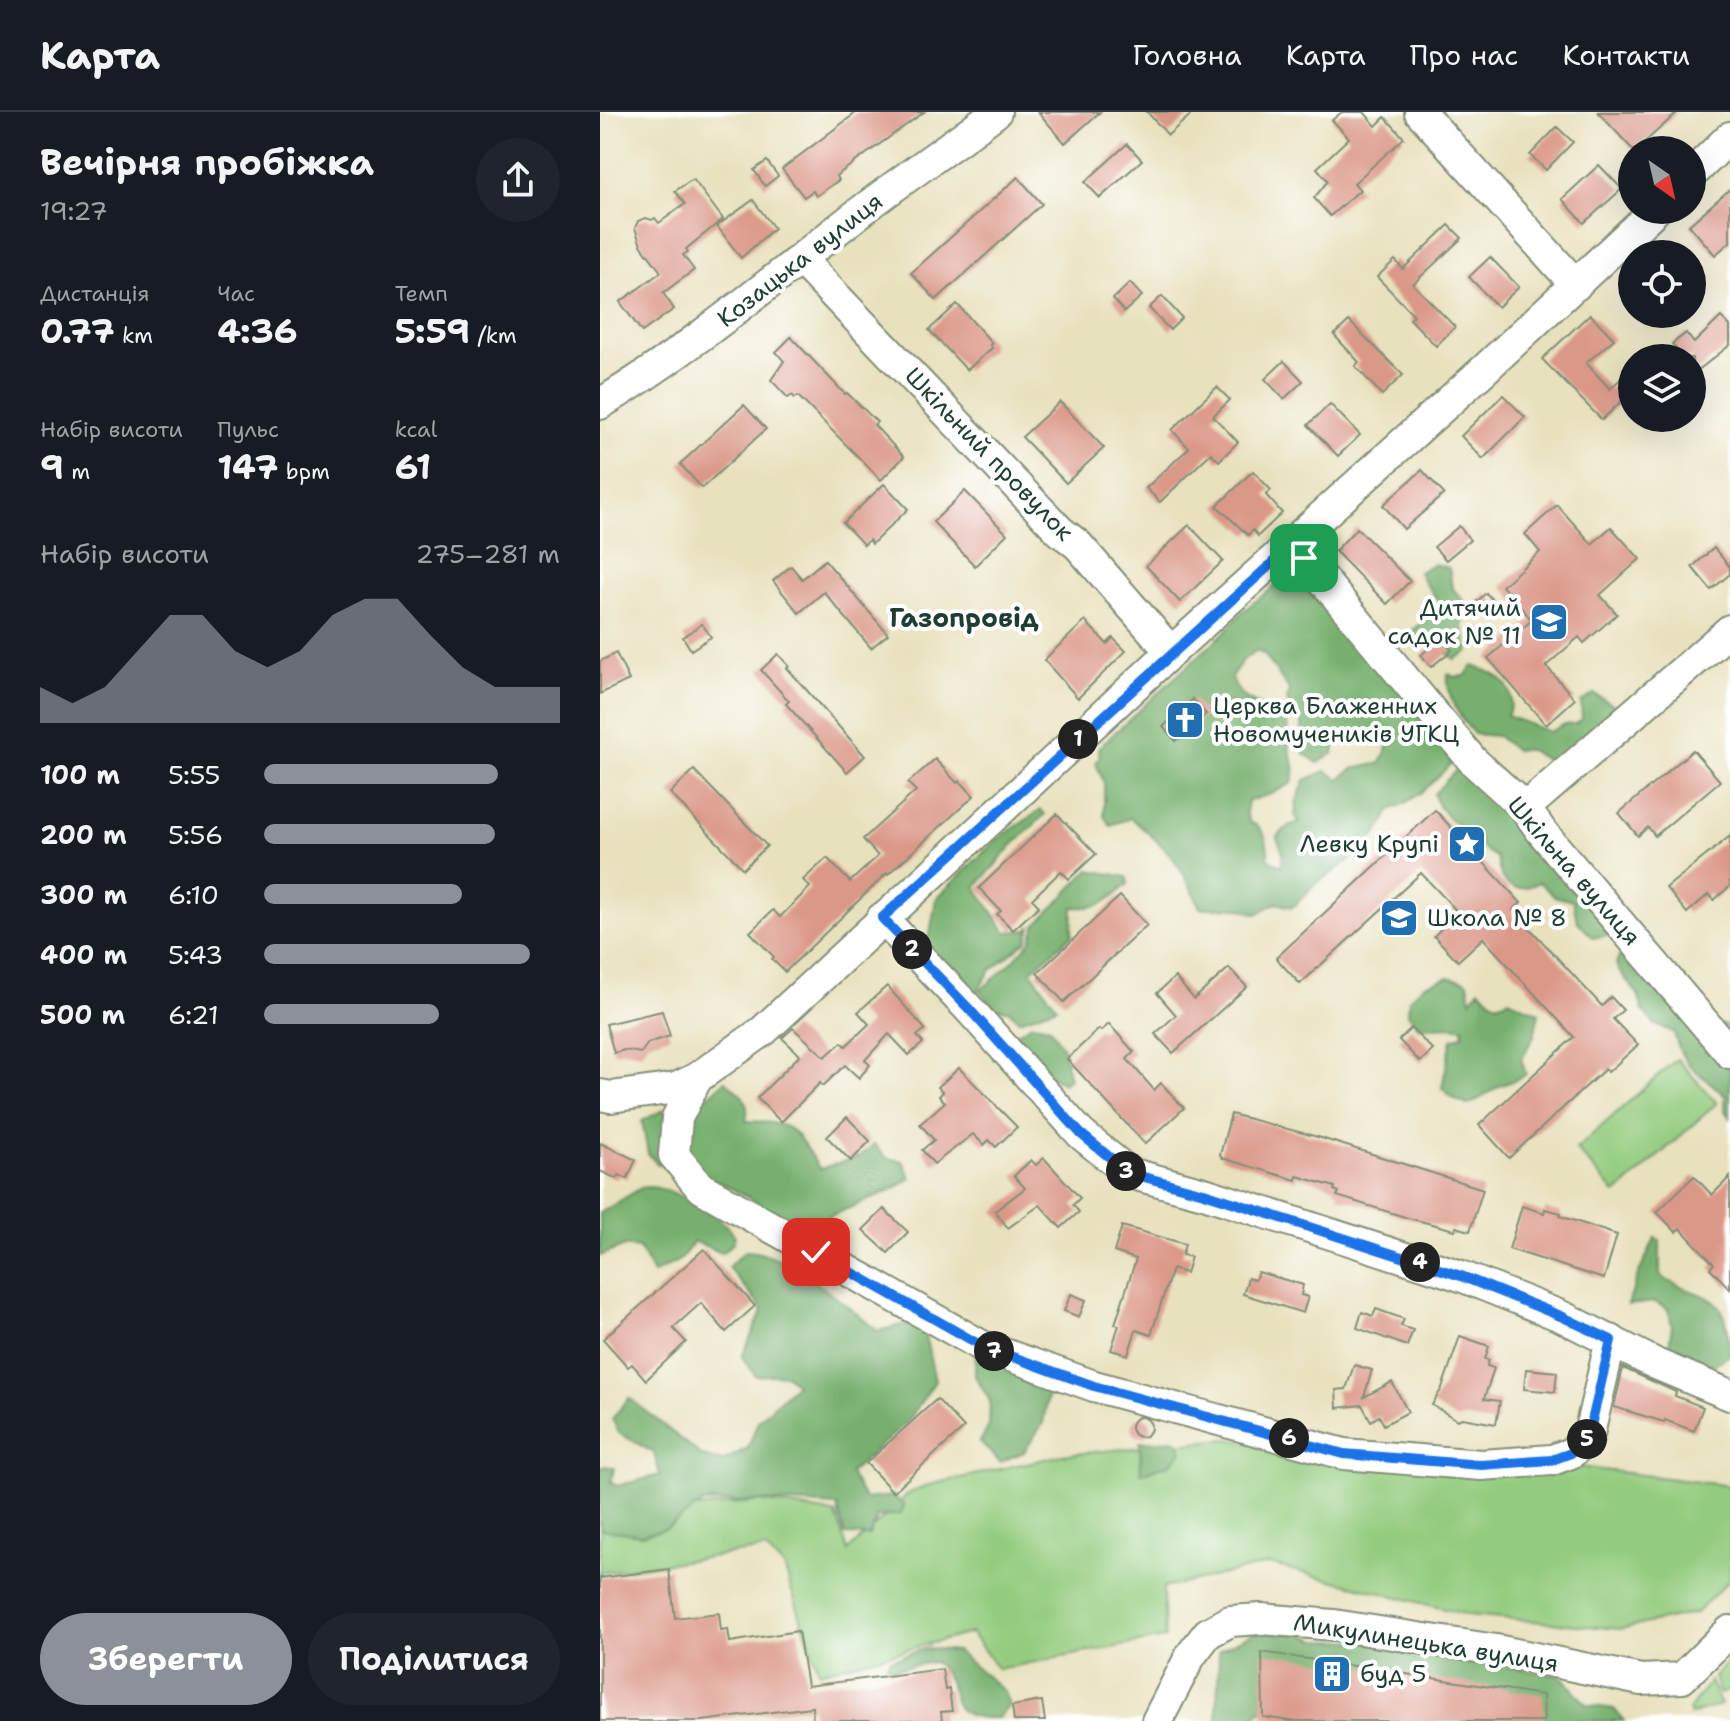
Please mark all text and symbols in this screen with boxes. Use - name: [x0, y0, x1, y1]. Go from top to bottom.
- text: Карта: [40, 30, 160, 81]
- text: Головна: [1132, 36, 1242, 74]
- text: Карта: [1286, 36, 1366, 74]
- text: Про нас: [1410, 36, 1518, 74]
- text: Контакти: [1562, 36, 1690, 74]
- north arrow: [1618, 136, 1706, 224]
- map controls: [1618, 136, 1706, 432]
- text: Вечірня пробіжка: [40, 138, 374, 187]
- button: share: [476, 138, 560, 222]
- street label: Козацька вулиця: [711, 185, 889, 335]
- text: 19:27: [40, 193, 108, 228]
- button: locate: [1618, 240, 1706, 328]
- text: Дистанція: [40, 279, 150, 308]
- text: Час: [217, 279, 255, 308]
- text: Темп: [395, 279, 448, 308]
- text: 0.77: [40, 308, 114, 354]
- text: 4:36: [217, 308, 298, 354]
- text: 5:59: [395, 308, 470, 354]
- text: km: [114, 321, 153, 350]
- text: /km: [470, 321, 517, 350]
- button: layers: [1618, 344, 1706, 432]
- street label: Шкільний провулок: [898, 360, 1080, 548]
- text: Набір висоти: [40, 415, 183, 444]
- text: Пульс: [217, 415, 279, 444]
- text: kcal: [395, 415, 437, 444]
- text: 9: [40, 444, 64, 490]
- text: 147: [217, 444, 278, 490]
- text: 61: [395, 444, 431, 490]
- text: m: [64, 457, 90, 486]
- text: bpm: [278, 457, 330, 486]
- pin: [1270, 524, 1338, 592]
- text: Набір висоти: [40, 536, 209, 571]
- text: 275–281 m: [416, 536, 560, 571]
- icon: arrive: [1282, 536, 1326, 580]
- place label: Дитячий садок № 11: [1387, 592, 1521, 652]
- district label: Газопровід: [889, 600, 1039, 635]
- school or university icon: Дитячий садок № 11: [1528, 601, 1570, 643]
- place label: Церква Блаженних Новомучеників УГКЦ: [1213, 690, 1459, 750]
- church icon: Церква Блаженних Новомучеників УГКЦ: [1164, 699, 1206, 741]
- pin: 1: [1058, 719, 1098, 759]
- text: 1: [1073, 724, 1083, 753]
- text: 100 m: [40, 757, 120, 792]
- text: 5:55: [168, 757, 221, 792]
- street label: Шкільна вулиця: [1500, 790, 1648, 952]
- text: 200 m: [40, 817, 127, 852]
- text: 5:56: [168, 817, 223, 852]
- place icon: Левку Крупі: [1446, 823, 1488, 865]
- place label: Левку Крупі: [1300, 828, 1439, 860]
- text: 300 m: [40, 877, 127, 912]
- text: 6:10: [168, 877, 219, 912]
- school or university icon: Школа № 8: [1378, 897, 1420, 939]
- place label: Школа № 8: [1427, 902, 1567, 934]
- pin: 2: [892, 929, 932, 969]
- text: 2: [904, 934, 920, 963]
- text: 400 m: [40, 937, 127, 972]
- text: 5:43: [168, 937, 223, 972]
- text: 500 m: [40, 997, 125, 1032]
- text: 6:21: [168, 997, 219, 1032]
- pin: 3: [1106, 1151, 1146, 1191]
- text: 3: [1118, 1156, 1134, 1185]
- pin: [782, 1218, 850, 1286]
- icon: check: [794, 1230, 838, 1274]
- pin: 4: [1400, 1242, 1440, 1282]
- text: 4: [1412, 1247, 1428, 1276]
- pin: 7: [974, 1331, 1014, 1371]
- text: 7: [986, 1336, 1002, 1365]
- pin: 6: [1269, 1418, 1309, 1458]
- pin: 5: [1567, 1419, 1607, 1459]
- text: 6: [1281, 1423, 1297, 1452]
- text: 5: [1580, 1424, 1594, 1453]
- street label: Микулинецька вулиця: [1291, 1606, 1561, 1680]
- button: Зберегти: [40, 1613, 292, 1705]
- button: Поділитися: [308, 1613, 560, 1705]
- building icon: буд 5: [1311, 1653, 1353, 1695]
- place label: буд 5: [1360, 1658, 1427, 1690]

